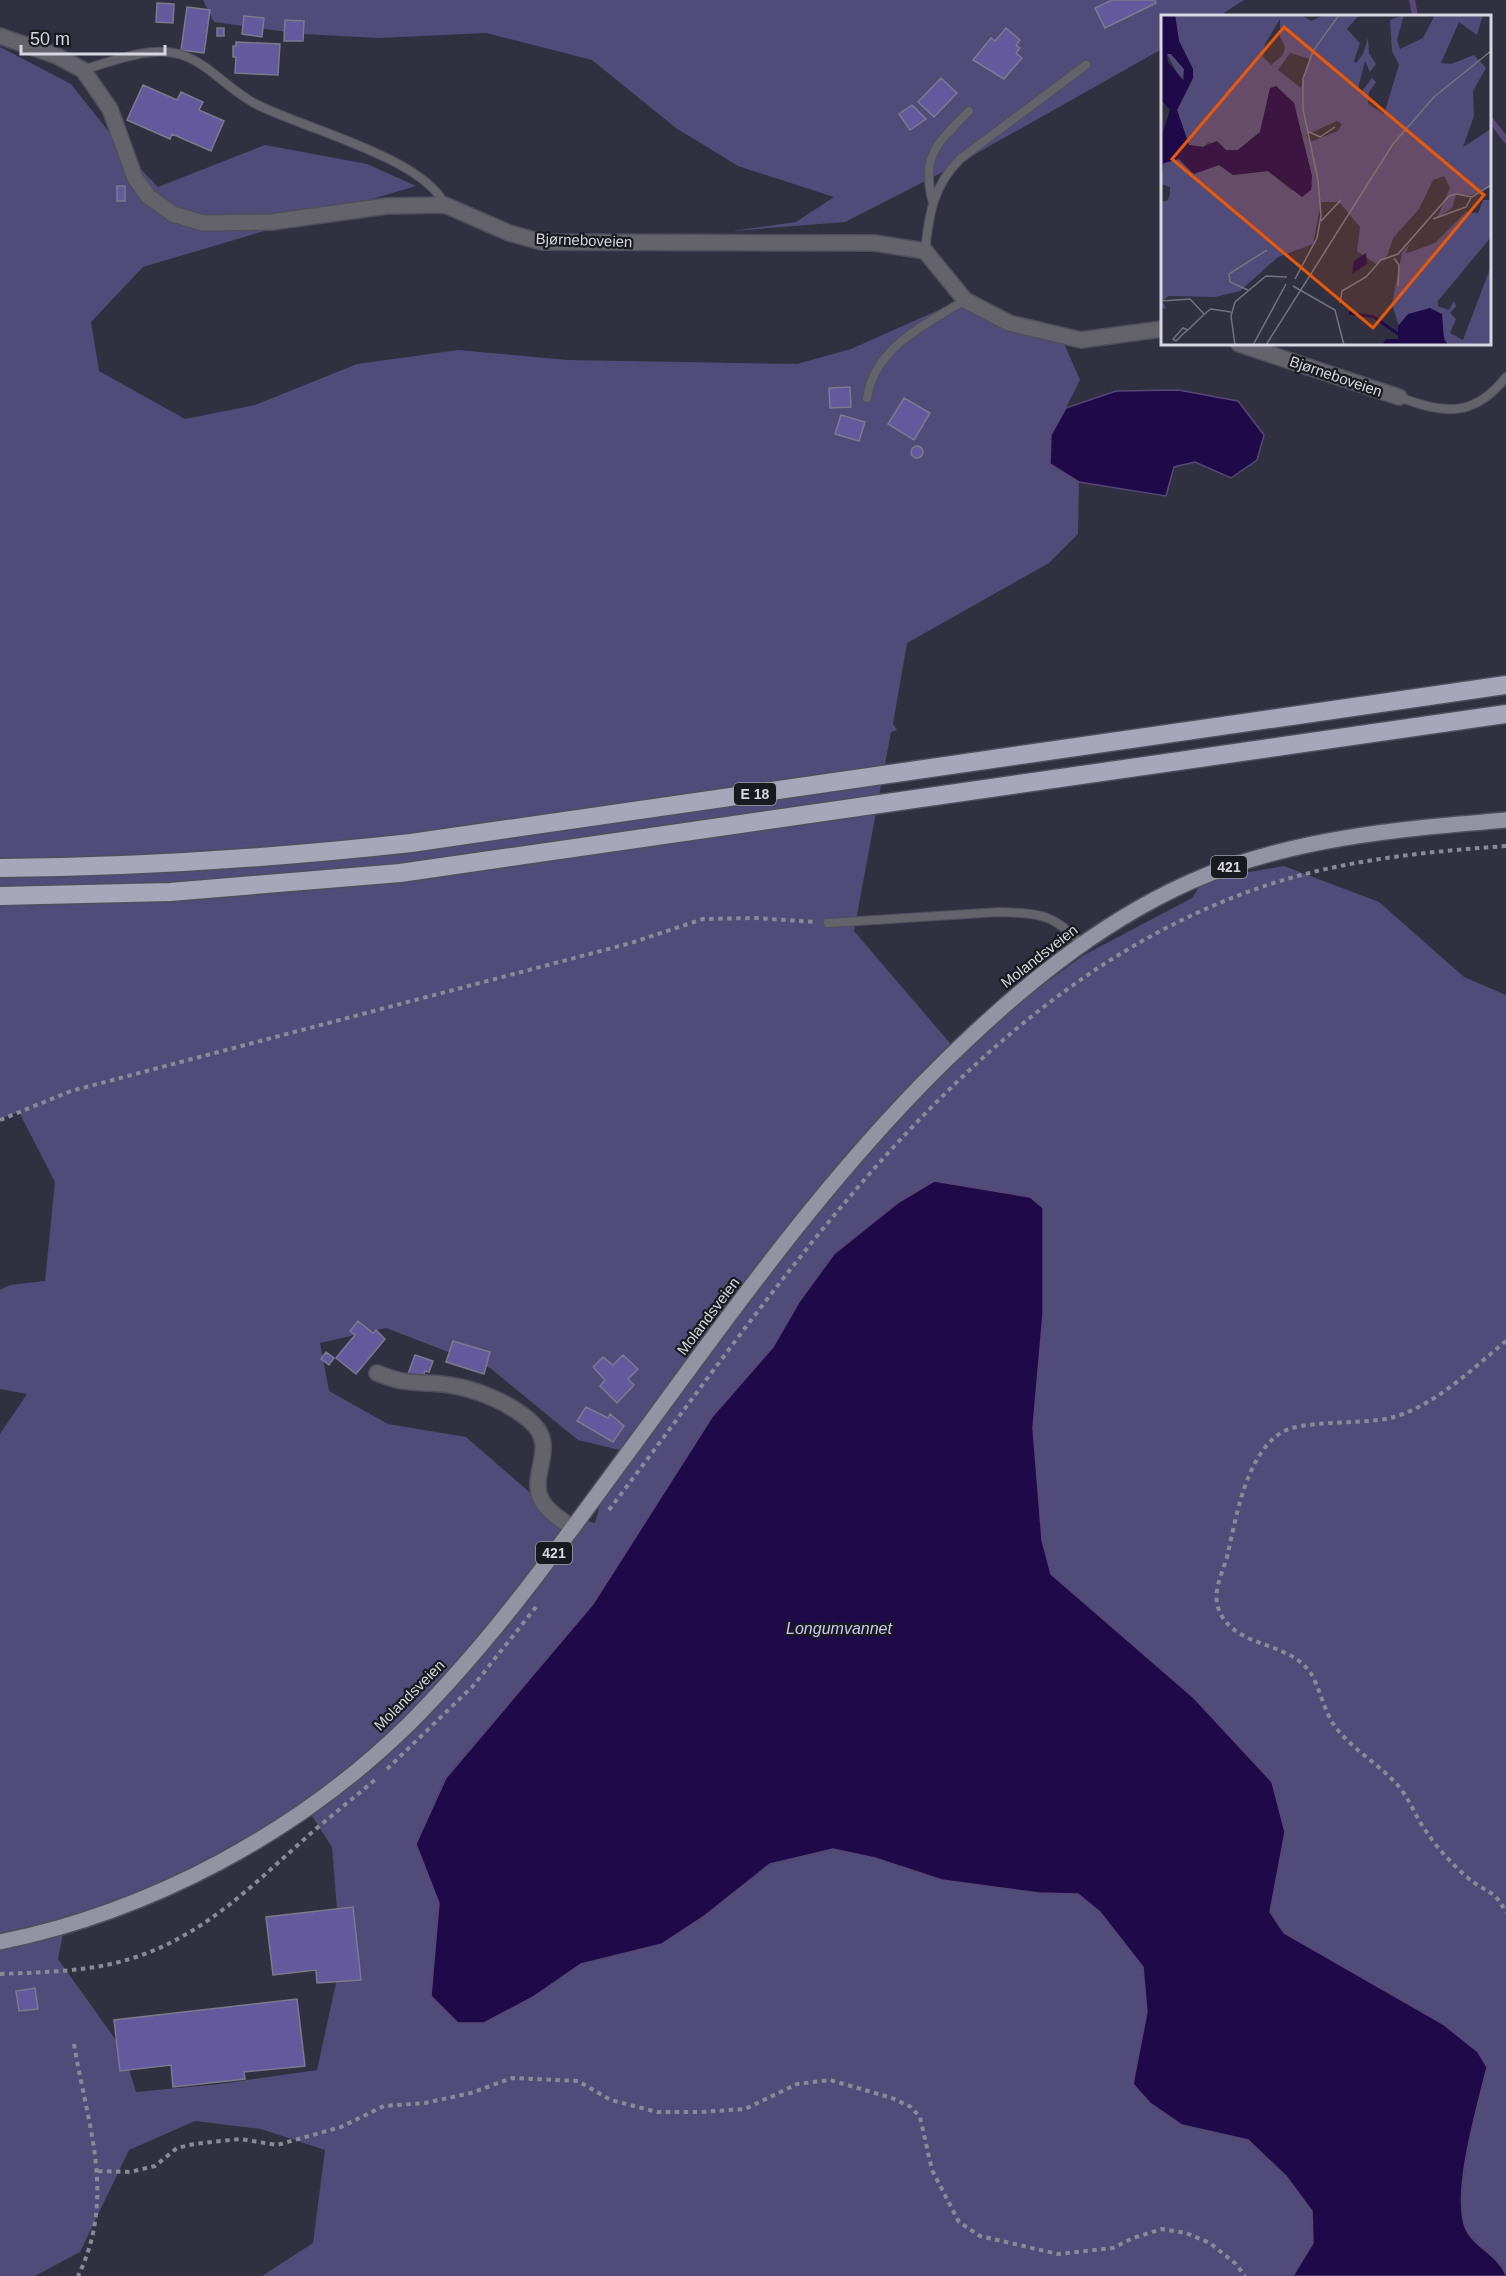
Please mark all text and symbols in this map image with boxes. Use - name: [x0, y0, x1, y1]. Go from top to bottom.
- inset map: [1161, 15, 1491, 345]
- scale bar: [21, 18, 165, 56]
- text: 50 m: [30, 29, 70, 49]
- street label: Bjørneboveien: [535, 230, 633, 250]
- street label: Bjørneboveien: [1288, 352, 1384, 400]
- road number: E 18: [734, 783, 776, 805]
- road number: 421: [1211, 856, 1247, 878]
- street label: Molandsveien: [997, 921, 1081, 991]
- street label: Molandsveien: [673, 1274, 743, 1358]
- road number: 421: [536, 1542, 572, 1564]
- water label: Longumvannet: [786, 1620, 892, 1637]
- street label: Molandsveien: [370, 1656, 448, 1734]

